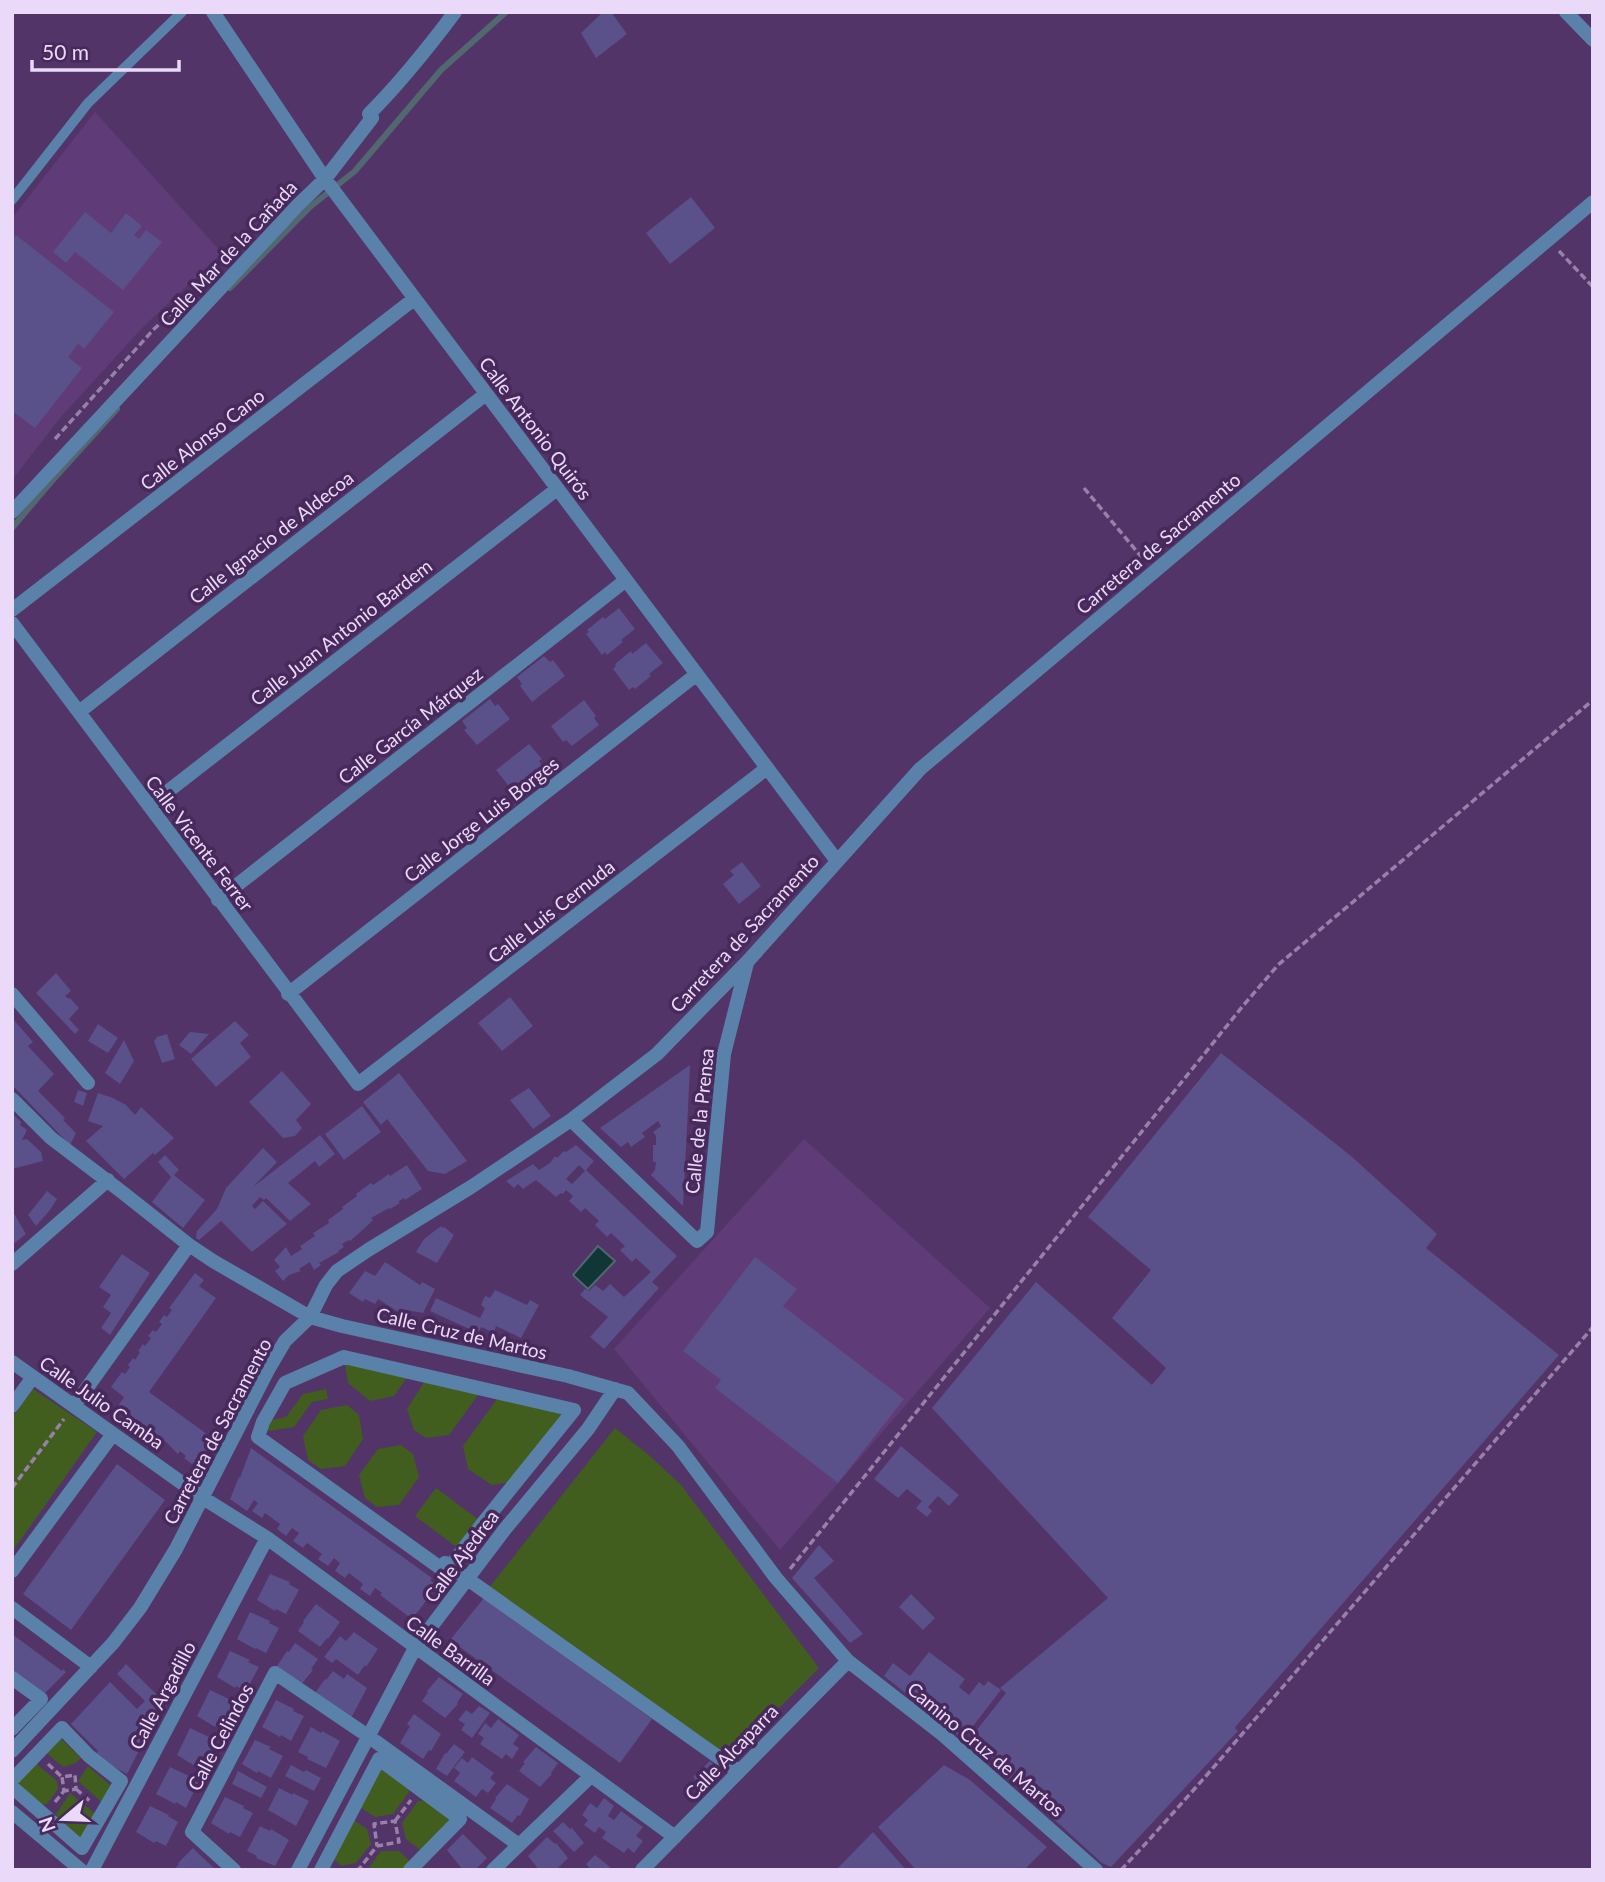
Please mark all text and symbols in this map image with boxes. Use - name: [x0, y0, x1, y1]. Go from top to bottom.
- scale bar: [32, 28, 178, 72]
- text: 50 m: [42, 39, 89, 64]
- street label: Calle Mar de la Cañada: [155, 175, 301, 331]
- street label: Calle Antonio Quirós: [475, 352, 597, 504]
- street label: Calle Alonso Cano: [135, 383, 269, 495]
- street label: Calle Ignacio de Aldecoa: [184, 466, 358, 608]
- street label: Carretera de Sacramento: [1071, 467, 1245, 619]
- street label: Calle Juan Antonio Bardem: [246, 554, 436, 710]
- street label: Calle García Márquez: [333, 661, 487, 789]
- street label: Calle Jorge Luis Borges: [399, 751, 563, 887]
- street label: Calle Vicente Ferrer: [141, 771, 259, 916]
- street label: Carretera de Sacramento: [665, 849, 823, 1017]
- street label: Calle Luis Cernuda: [483, 854, 619, 968]
- street label: Calle de la Prensa: [680, 1047, 718, 1195]
- street label: Calle Cruz de Martos: [374, 1302, 550, 1364]
- street label: Carretera de Sacramento: [158, 1334, 276, 1528]
- street label: Calle Julio Camba: [35, 1351, 169, 1453]
- street label: Calle Ajedrea: [419, 1505, 503, 1607]
- street label: Calle Barrilla: [402, 1610, 500, 1690]
- street label: Calle Argadillo: [124, 1637, 200, 1753]
- street label: Camino Cruz de Martos: [903, 1677, 1069, 1821]
- street label: Calle Celindos: [182, 1680, 258, 1794]
- street label: Calle Alcaparra: [680, 1699, 782, 1805]
- north arrow: [28, 1784, 98, 1854]
- text: N: [33, 1814, 60, 1835]

